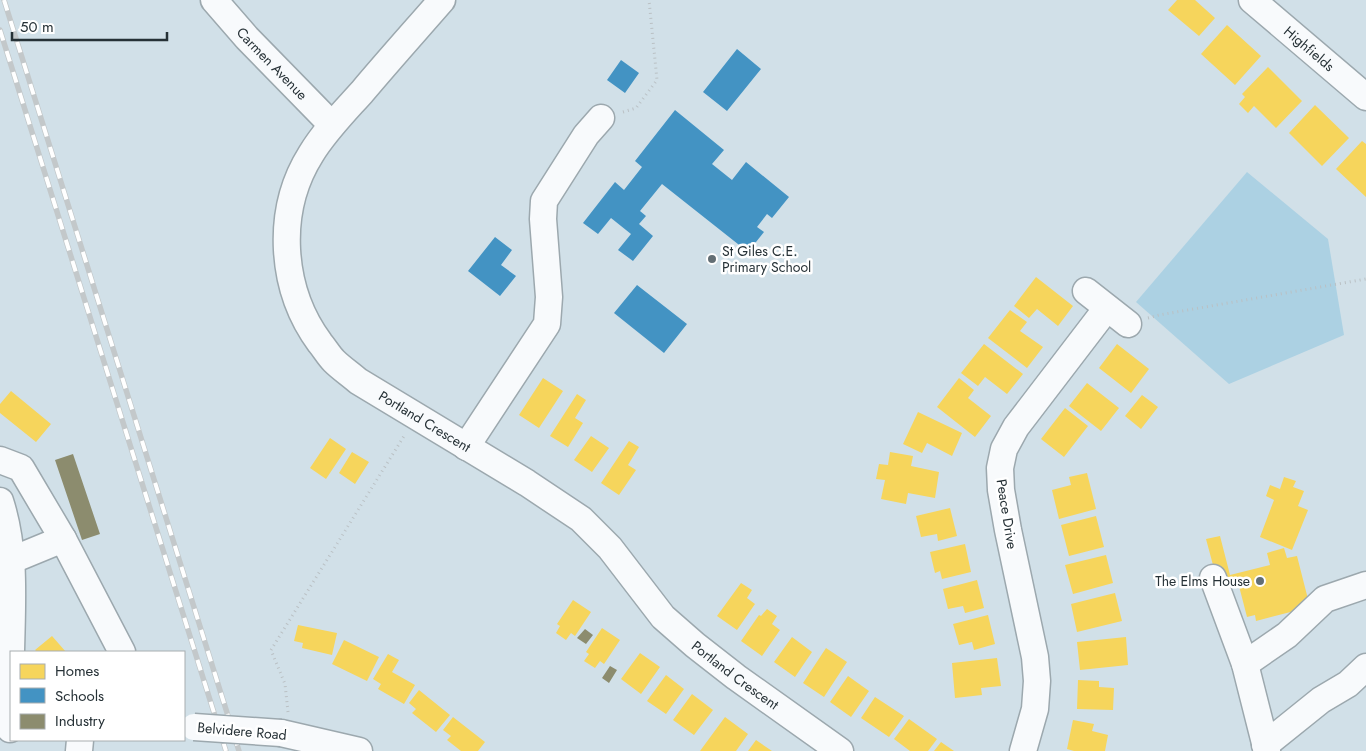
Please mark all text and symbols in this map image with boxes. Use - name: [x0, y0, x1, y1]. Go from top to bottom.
- scale bar: [12, 10, 168, 42]
- text: 50 m: [20, 16, 54, 38]
- street label: Highfields: [1280, 21, 1339, 76]
- street label: Carmen Avenue: [232, 23, 312, 104]
- place label: St Giles C.E. Primary School: [722, 241, 811, 277]
- marker: St Giles C.E. Primary School: [706, 253, 718, 265]
- street label: Portland Crescent: [375, 386, 475, 457]
- street label: Peace Drive: [992, 478, 1022, 550]
- place label: The Elms House: [1155, 571, 1250, 591]
- marker: The Elms House: [1254, 575, 1266, 587]
- street label: Portland Crescent: [687, 636, 783, 715]
- legend: [10, 651, 185, 741]
- text: Homes: [55, 660, 99, 682]
- text: Schools: [55, 685, 104, 707]
- text: Industry: [55, 710, 105, 732]
- street label: Belvidere Road: [197, 717, 287, 745]

